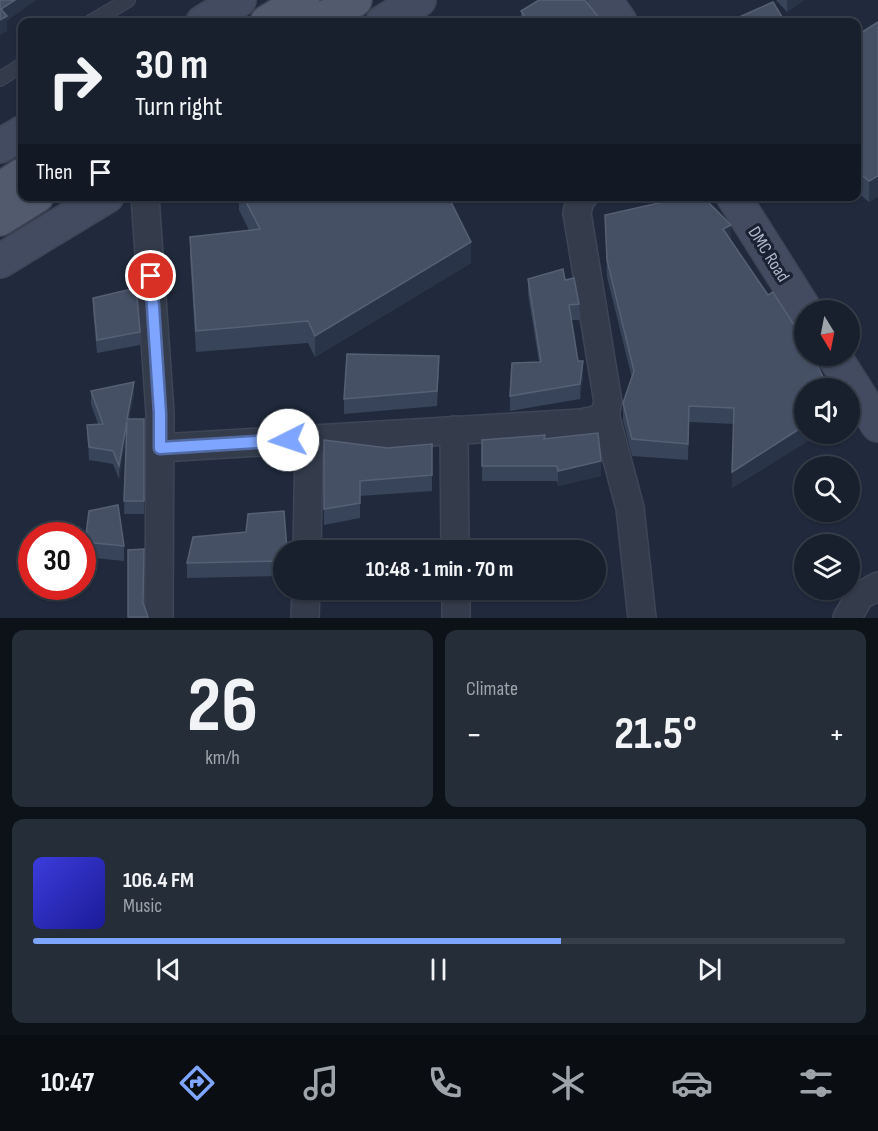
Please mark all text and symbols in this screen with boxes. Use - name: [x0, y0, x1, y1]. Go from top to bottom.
- text: 30 m: [135, 40, 208, 91]
- icon: right: [36, 42, 114, 120]
- text: Turn right: [135, 91, 222, 123]
- icon: arrive: [84, 156, 117, 189]
- text: Then: [36, 159, 72, 186]
- street label: DMC Road: [743, 223, 794, 286]
- pin: [125, 250, 176, 301]
- icon: arrive: [134, 259, 167, 292]
- north arrow: [794, 300, 860, 366]
- map controls: [794, 300, 860, 600]
- button: sound: [794, 378, 860, 444]
- position arrow: [256, 408, 320, 472]
- button: search: [794, 456, 860, 522]
- speed limit sign: 30: [18, 522, 96, 600]
- button: layers: [794, 534, 860, 600]
- text: 10:48 · 1 min · 70 m: [366, 556, 513, 583]
- text: 26: [187, 660, 258, 753]
- text: Climate: [466, 677, 518, 701]
- text: 21.5°: [614, 707, 697, 762]
- text: −: [466, 715, 482, 755]
- text: +: [829, 715, 845, 755]
- text: km/h: [205, 746, 240, 770]
- text: 106.4 FM: [123, 867, 194, 894]
- text: Music: [123, 894, 162, 918]
- icon: previous: [152, 953, 185, 986]
- icon: pause: [422, 953, 455, 986]
- icon: next: [693, 953, 726, 986]
- icon: directions: [176, 1062, 218, 1104]
- icon: music: [300, 1062, 342, 1104]
- icon: phone: [424, 1062, 466, 1104]
- icon: climate: [547, 1062, 589, 1104]
- icon: car: [671, 1062, 713, 1104]
- icon: filters: [795, 1062, 837, 1104]
- text: 10:47: [41, 1067, 94, 1099]

